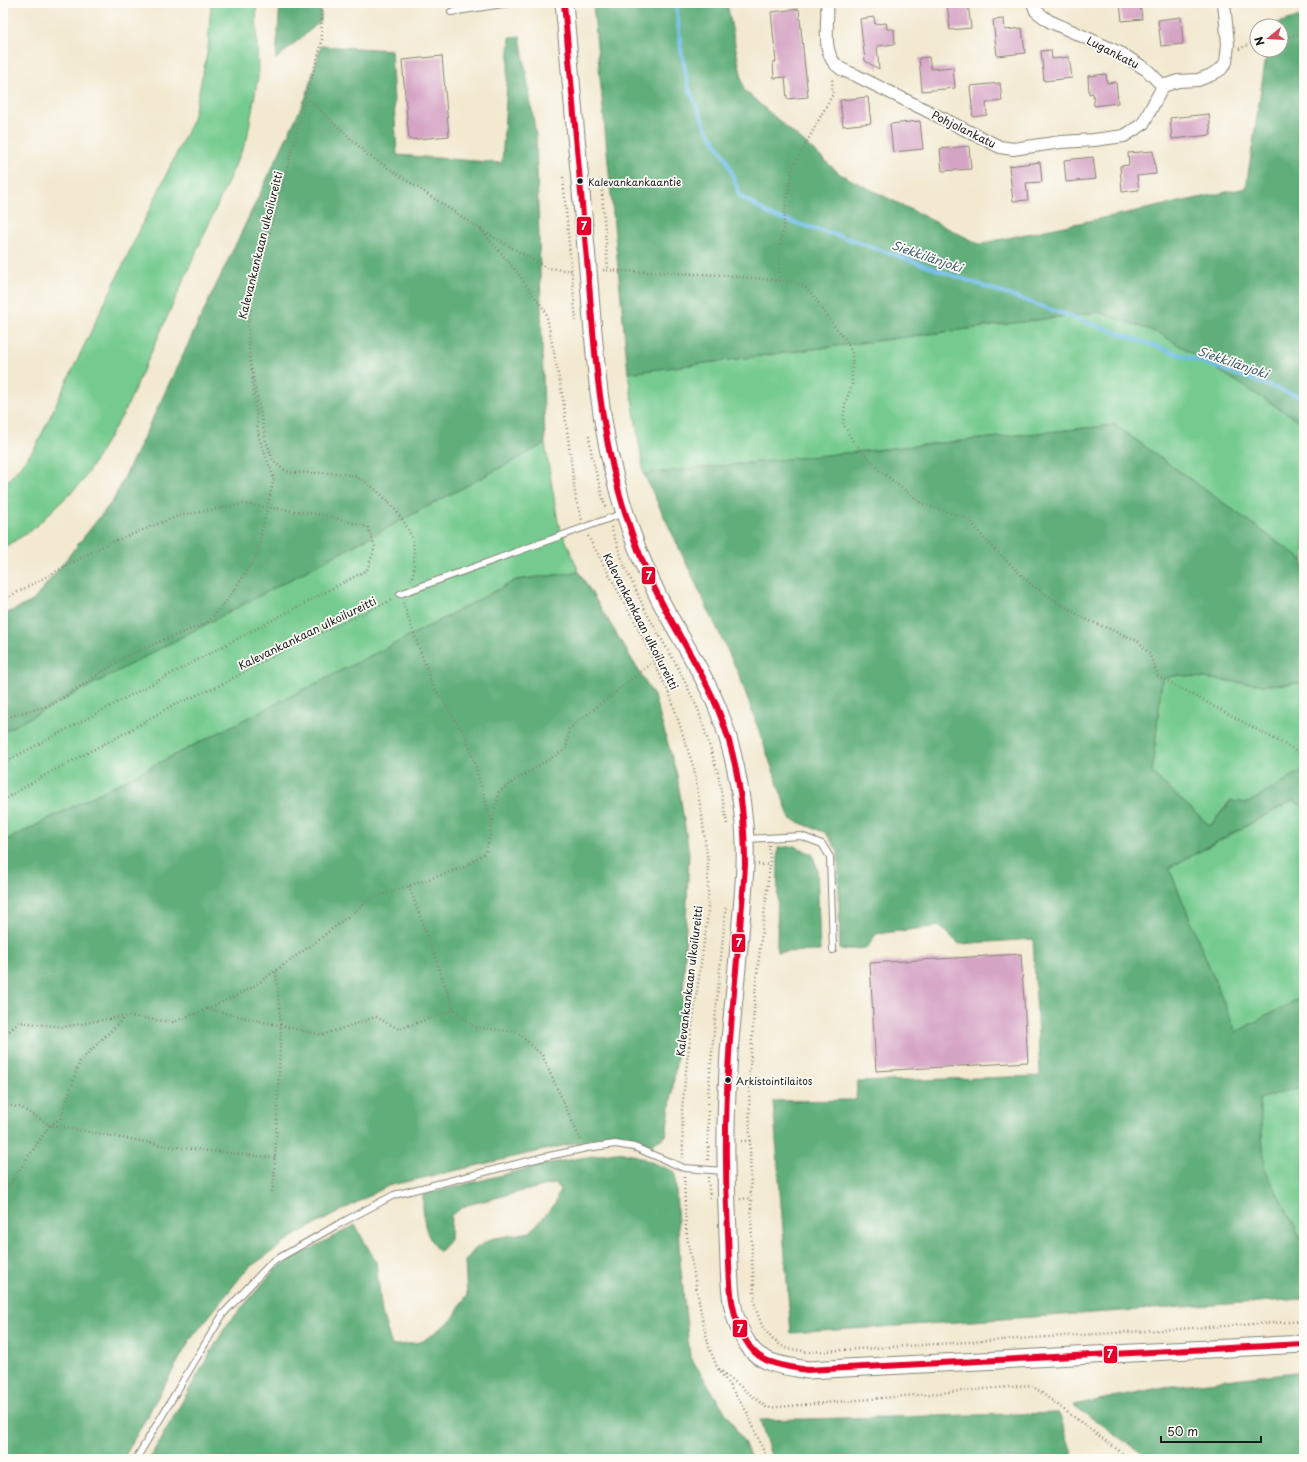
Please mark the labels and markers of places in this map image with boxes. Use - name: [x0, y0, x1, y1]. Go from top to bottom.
- place label: Kalevankankaantie: [588, 174, 681, 189]
- marker: Kalevankankaantie: [575, 176, 585, 186]
- place label: Arkistointilaitos: [736, 1073, 813, 1088]
- marker: Arkistointilaitos: [723, 1075, 733, 1085]

